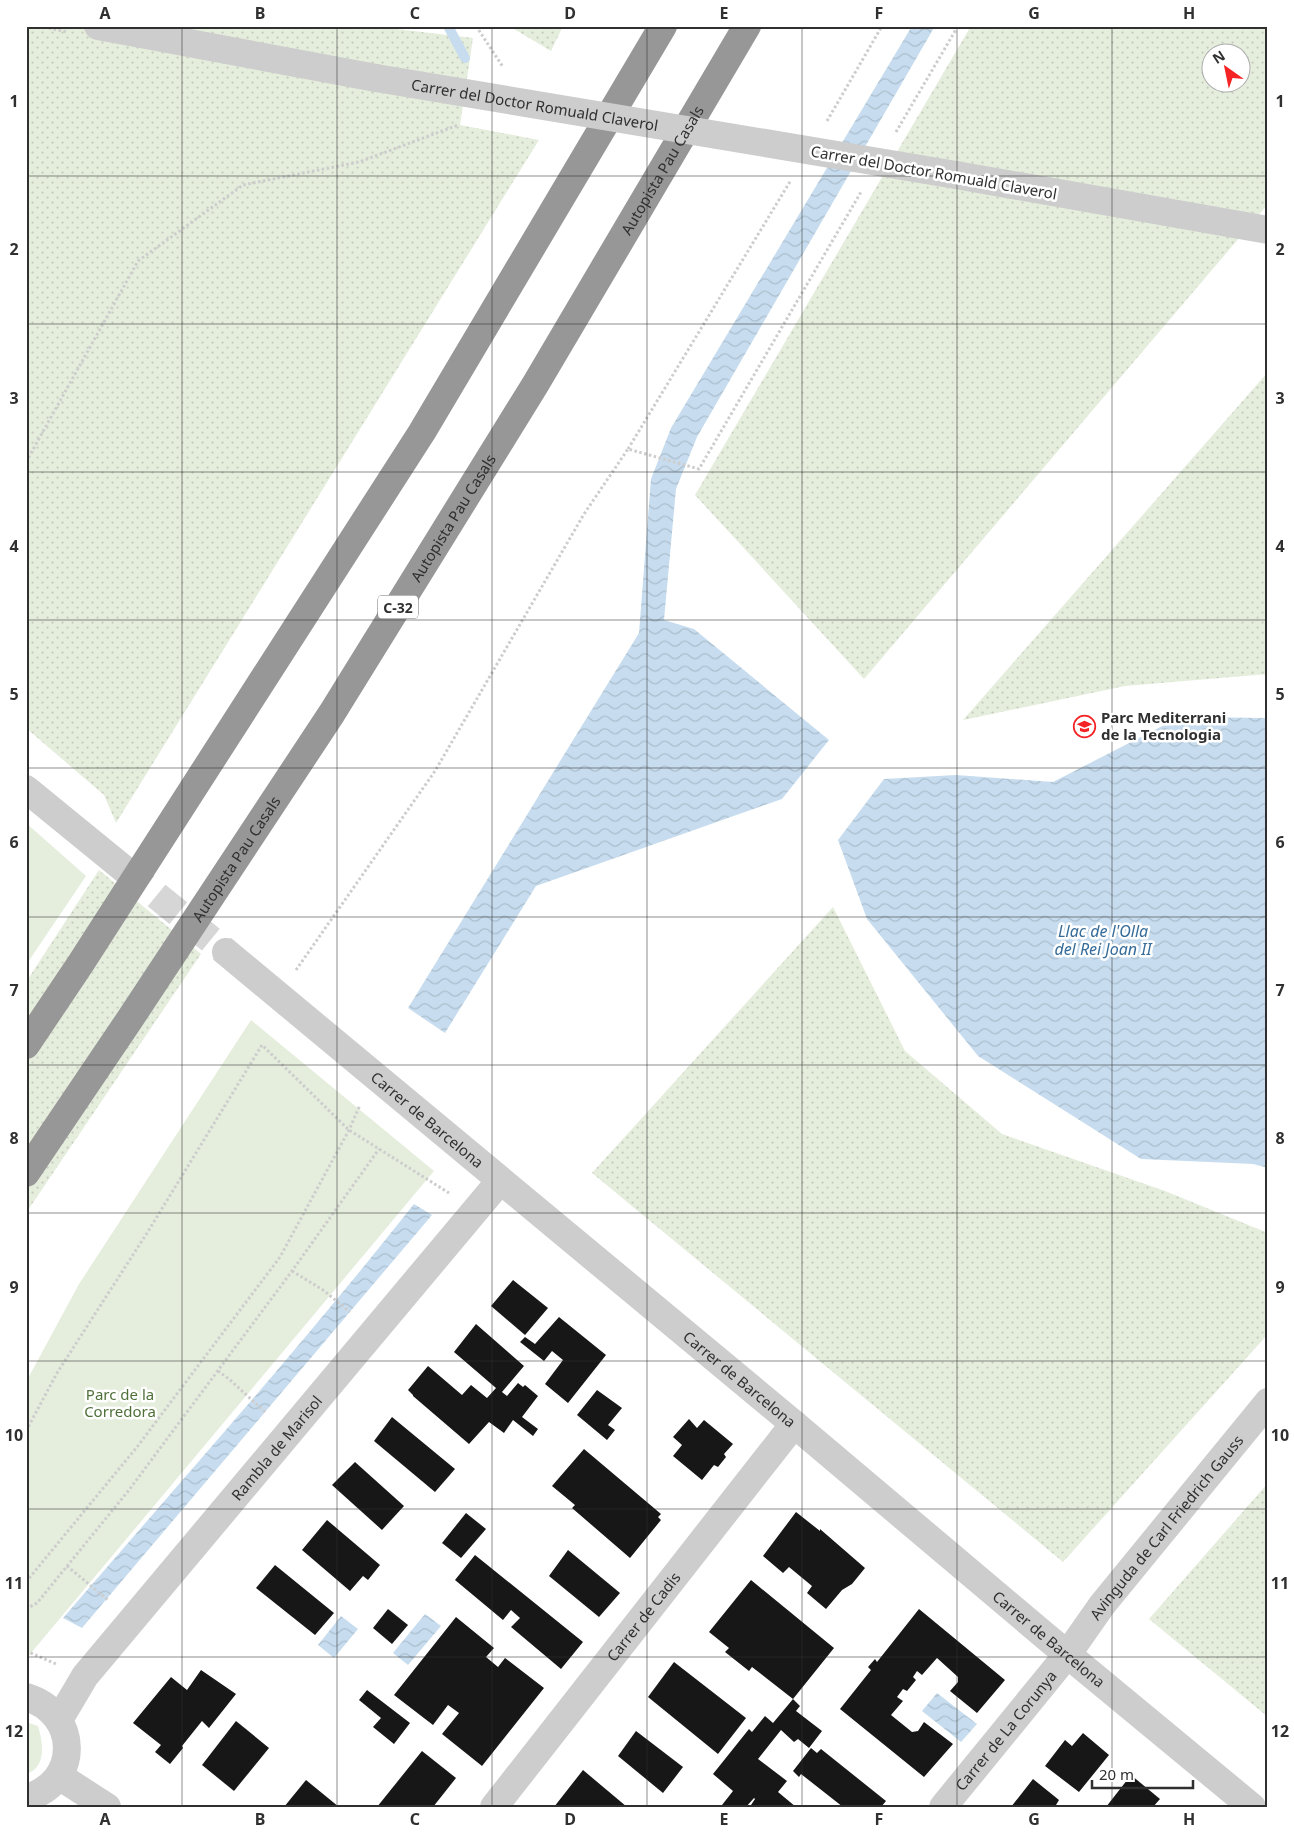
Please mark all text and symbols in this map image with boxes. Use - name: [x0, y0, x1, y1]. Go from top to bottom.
- text: A: [99, 2, 111, 24]
- text: B: [255, 2, 265, 24]
- text: C: [410, 2, 420, 24]
- text: D: [564, 2, 576, 24]
- text: E: [720, 2, 729, 24]
- text: F: [875, 2, 883, 24]
- text: G: [1028, 2, 1040, 24]
- text: H: [1183, 2, 1195, 24]
- north arrow: [1202, 42, 1252, 92]
- text: N: [1209, 46, 1229, 68]
- street label: Carrer del Doctor Romuald Claverol: [410, 74, 660, 135]
- text: 1: [9, 90, 19, 112]
- text: 1: [1275, 90, 1285, 112]
- street label: Autopista Pau Casals: [616, 102, 708, 238]
- street label: Carrer del Doctor Romuald Claverol: [809, 140, 1059, 204]
- text: 2: [9, 238, 19, 260]
- text: 2: [1275, 238, 1285, 260]
- text: 3: [9, 387, 19, 409]
- text: 3: [1275, 387, 1285, 409]
- street label: Autopista Pau Casals: [406, 450, 500, 585]
- text: 4: [9, 535, 19, 557]
- text: 4: [1275, 535, 1285, 557]
- road number: C-32: [378, 596, 418, 618]
- text: 5: [9, 683, 19, 705]
- text: 5: [1275, 683, 1285, 705]
- place label: Parc Mediterrani de la Tecnologia: [1101, 707, 1226, 744]
- school or university icon: Parc Mediterrani de la Tecnologia: [1073, 714, 1097, 738]
- street label: Autopista Pau Casals: [187, 792, 285, 925]
- text: 6: [9, 831, 19, 853]
- text: 6: [1275, 831, 1285, 853]
- water label: Llac de l'Olla del Rei Joan II: [1054, 920, 1153, 960]
- text: 7: [9, 979, 19, 1001]
- text: 7: [1275, 979, 1285, 1001]
- street label: Carrer de Barcelona: [367, 1067, 488, 1172]
- text: 8: [9, 1127, 19, 1149]
- text: 8: [1275, 1127, 1285, 1149]
- text: 9: [9, 1276, 19, 1298]
- text: 9: [1275, 1276, 1285, 1298]
- street label: Carrer de Barcelona: [679, 1326, 800, 1432]
- park label: Parc de la Corredora: [84, 1384, 156, 1421]
- street label: Rambla de Marisol: [227, 1391, 326, 1504]
- text: 10: [5, 1424, 23, 1446]
- text: 10: [1271, 1424, 1289, 1446]
- street label: Avinguda de Carl Friedrich Gauss: [1085, 1430, 1247, 1624]
- street label: Carrer de Cadis: [602, 1568, 685, 1665]
- text: 11: [5, 1572, 23, 1594]
- text: 11: [1271, 1572, 1289, 1594]
- street label: Carrer de Barcelona: [989, 1586, 1109, 1692]
- street label: Carrer de La Corunya: [950, 1666, 1061, 1795]
- text: 12: [5, 1720, 23, 1742]
- text: 12: [1271, 1720, 1289, 1742]
- scale bar: [1092, 1758, 1193, 1790]
- text: 20 m: [1099, 1764, 1134, 1784]
- text: A: [99, 1808, 111, 1830]
- text: B: [255, 1808, 265, 1830]
- text: C: [410, 1808, 420, 1830]
- text: D: [564, 1808, 576, 1830]
- text: E: [720, 1808, 729, 1830]
- text: F: [875, 1808, 883, 1830]
- text: G: [1028, 1808, 1040, 1830]
- text: H: [1183, 1808, 1195, 1830]

